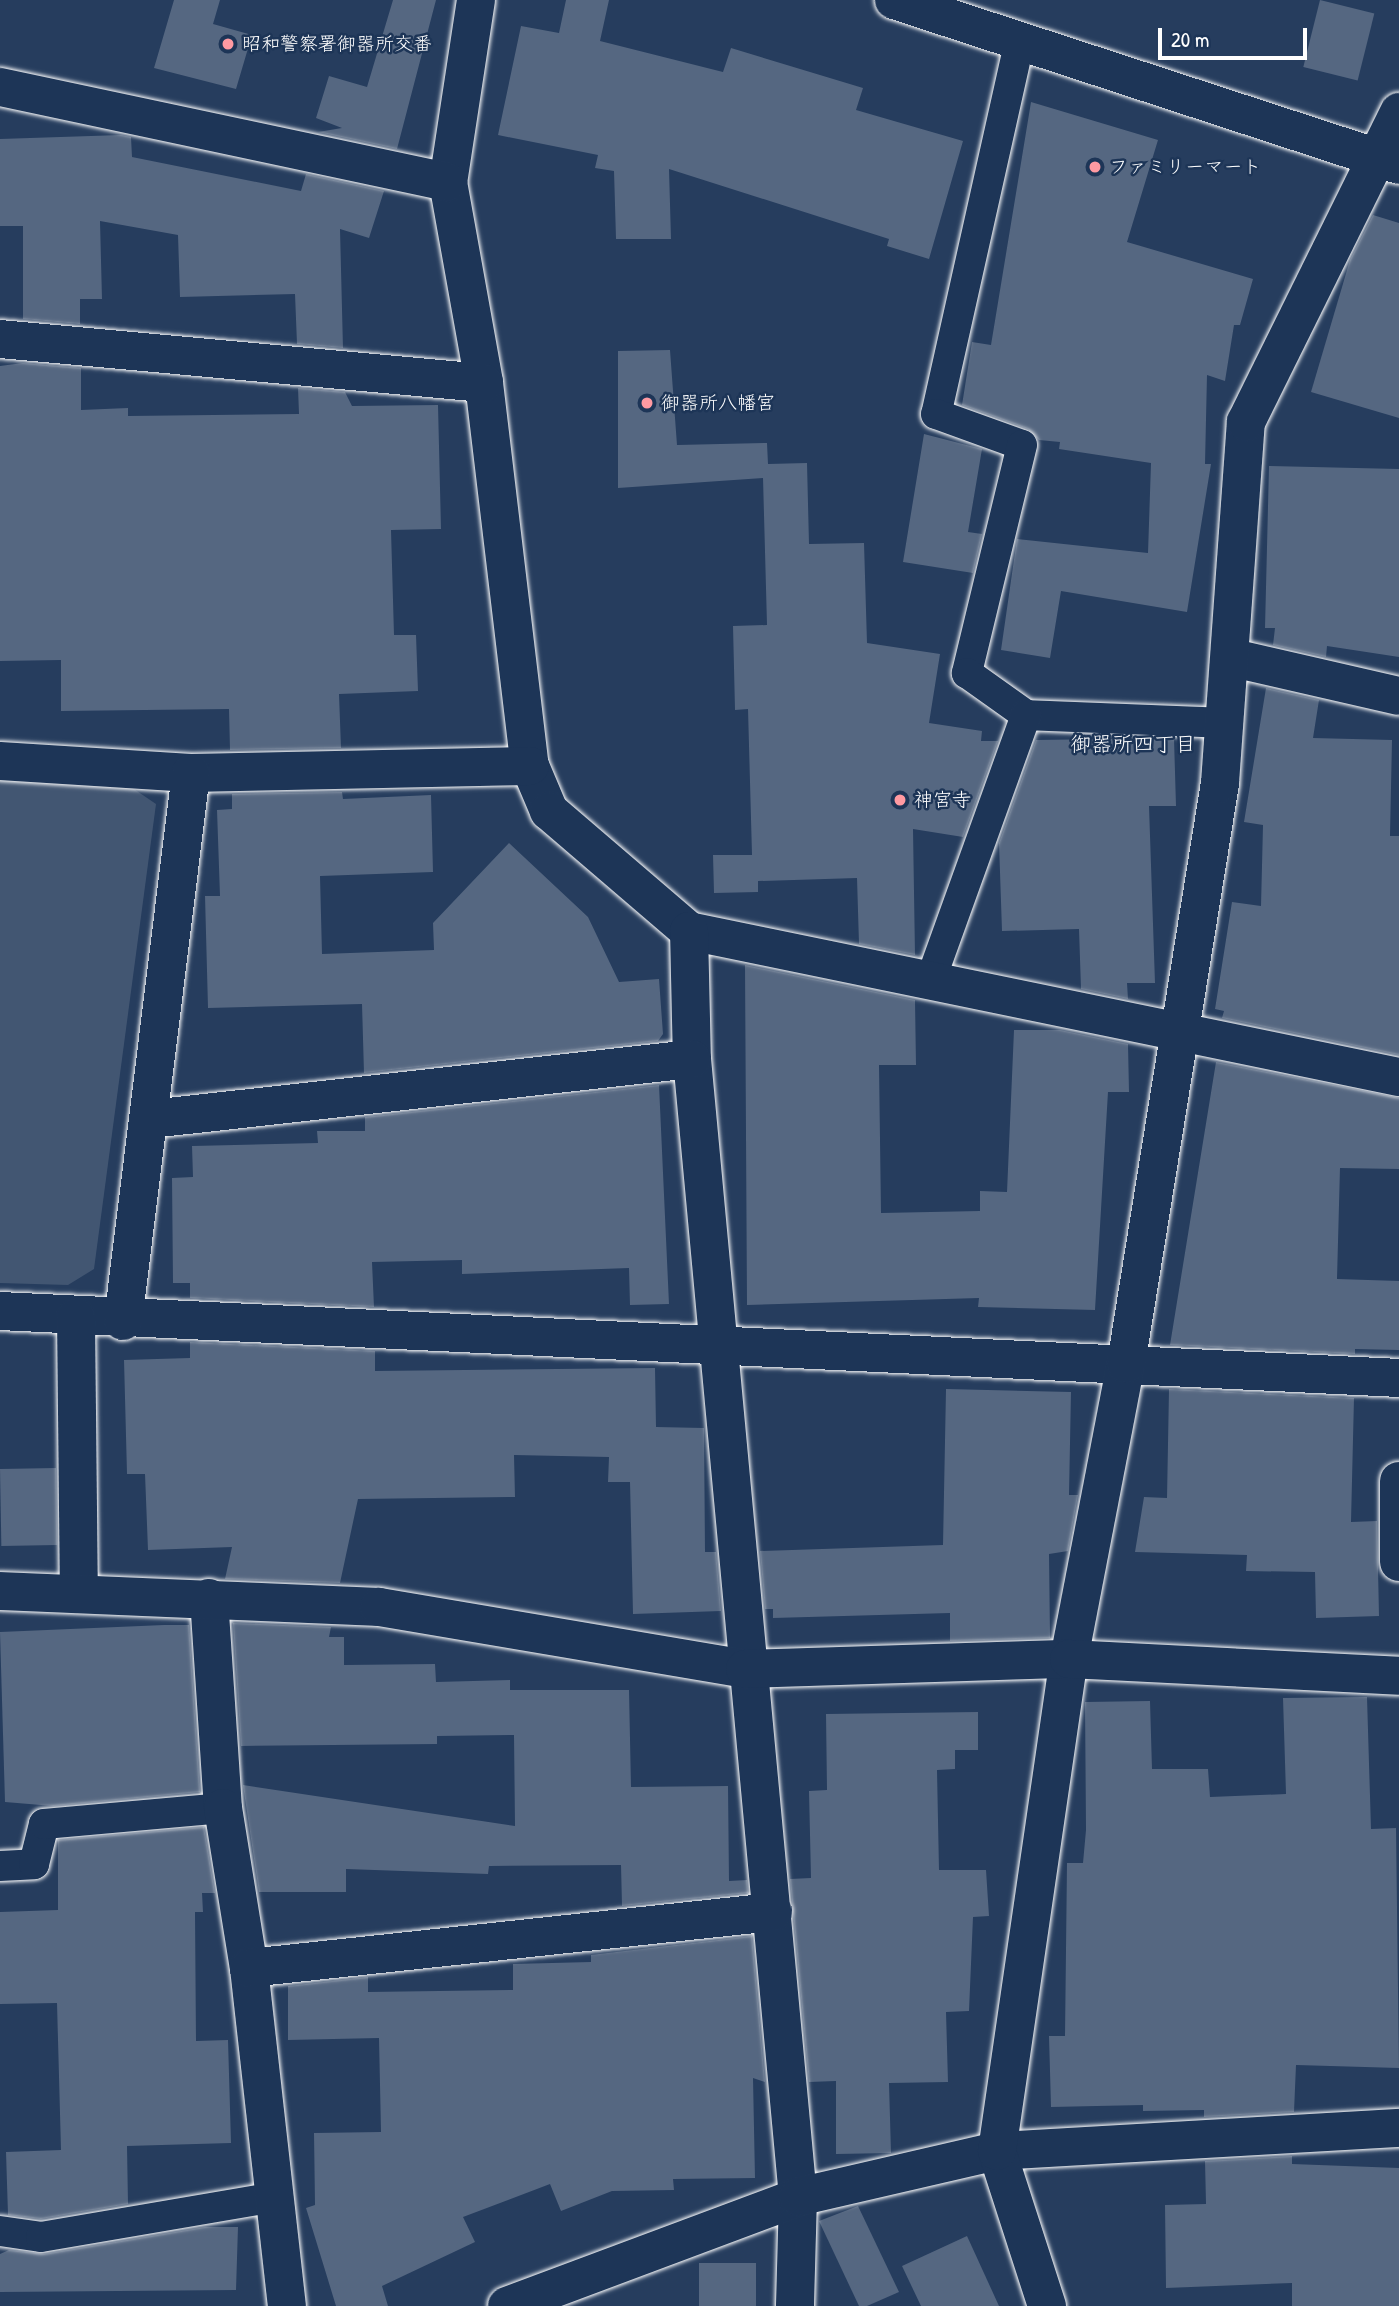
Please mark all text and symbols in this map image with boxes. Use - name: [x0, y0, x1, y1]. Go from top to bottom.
- scale bar: [1161, 14, 1310, 58]
- text: 20 m: [1171, 25, 1209, 54]
- place label: 昭和警察署御器所交番: [242, 33, 432, 55]
- marker: 昭和警察署御器所交番: [220, 36, 236, 52]
- place label: ファミリーマート: [1109, 156, 1261, 178]
- marker: ファミリーマート: [1087, 159, 1103, 175]
- place label: 御器所八幡宮: [661, 392, 775, 414]
- marker: 御器所八幡宮: [639, 395, 655, 411]
- district label: 御器所四丁目: [1070, 731, 1196, 757]
- place label: 神宮寺: [914, 789, 971, 811]
- marker: 神宮寺: [892, 792, 908, 808]

